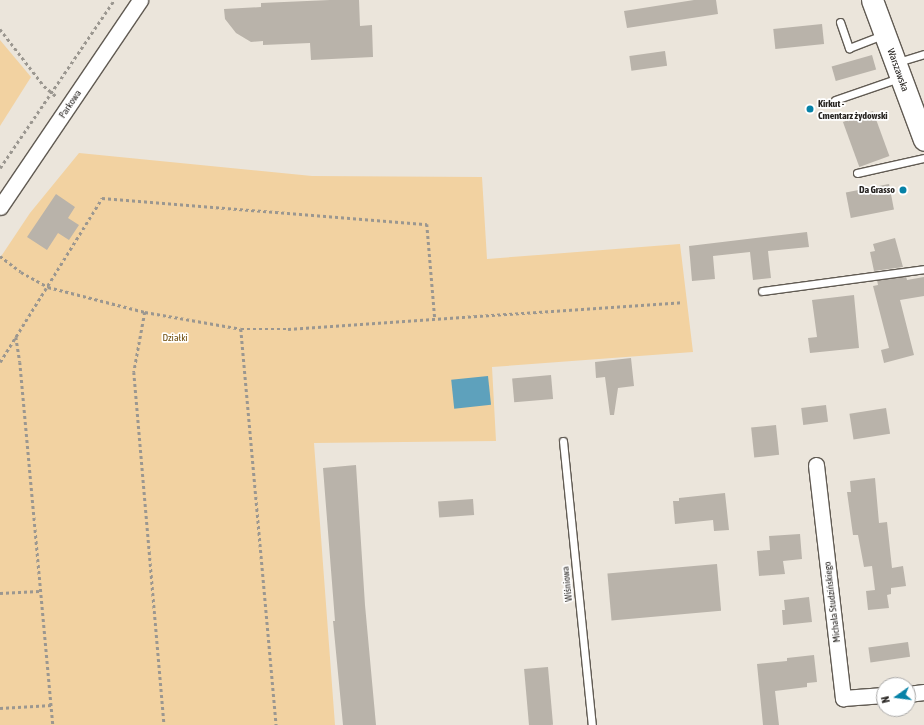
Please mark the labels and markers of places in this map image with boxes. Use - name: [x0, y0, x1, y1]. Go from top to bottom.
- place label: Kirkut - Cmentarz żydowski: [818, 97, 888, 120]
- marker: Kirkut - Cmentarz żydowski: [805, 104, 815, 114]
- place label: Da Grasso: [859, 184, 895, 196]
- marker: Da Grasso: [898, 185, 908, 195]

